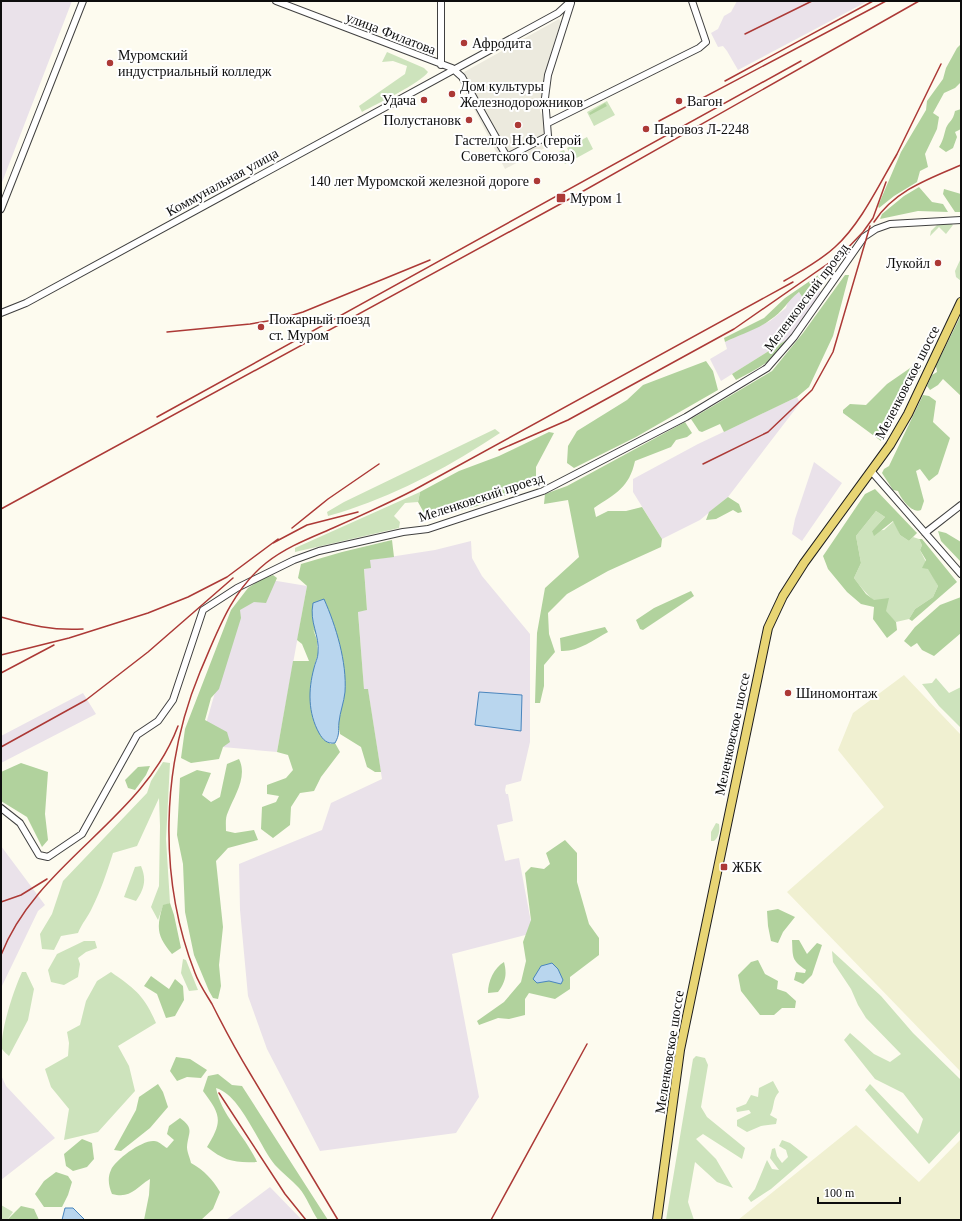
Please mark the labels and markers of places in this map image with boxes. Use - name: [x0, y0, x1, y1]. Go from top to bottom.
- place label: Афродита: [472, 36, 532, 51]
- marker: Афродита: [459, 38, 469, 48]
- place label: Муромский индустриальный колледж: [118, 48, 272, 79]
- marker: Муромский индустриальный колледж: [105, 58, 115, 68]
- place label: Дом культуры Железнодорожников: [460, 79, 584, 110]
- marker: Дом культуры Железнодорожников: [447, 89, 457, 99]
- place label: Удача: [382, 93, 417, 108]
- place label: Вагон: [687, 94, 723, 109]
- marker: Удача: [419, 95, 429, 105]
- marker: Вагон: [674, 96, 684, 106]
- place label: Полустановк: [383, 113, 461, 128]
- marker: Полустановк: [464, 115, 474, 125]
- marker: Гастелло Н.Ф. (герой Советского Союза): [513, 120, 523, 130]
- place label: Паровоз Л-2248: [654, 122, 749, 137]
- marker: Паровоз Л-2248: [641, 124, 651, 134]
- place label: Гастелло Н.Ф. (герой Советского Союза): [455, 133, 582, 165]
- place label: 140 лет Муромской железной дороге: [310, 174, 529, 189]
- marker: 140 лет Муромской железной дороге: [532, 176, 542, 186]
- place label: Муром 1: [570, 191, 622, 206]
- marker: Муром 1: [555, 192, 567, 204]
- place label: Лукойл: [886, 256, 930, 271]
- marker: Лукойл: [933, 258, 943, 268]
- place label: Пожарный поезд ст. Муром: [269, 312, 370, 343]
- marker: Пожарный поезд ст. Муром: [256, 322, 266, 332]
- place label: Шиномонтаж: [796, 686, 878, 701]
- marker: Шиномонтаж: [783, 688, 793, 698]
- place label: ЖБК: [732, 860, 763, 875]
- marker: ЖБК: [719, 862, 729, 872]

